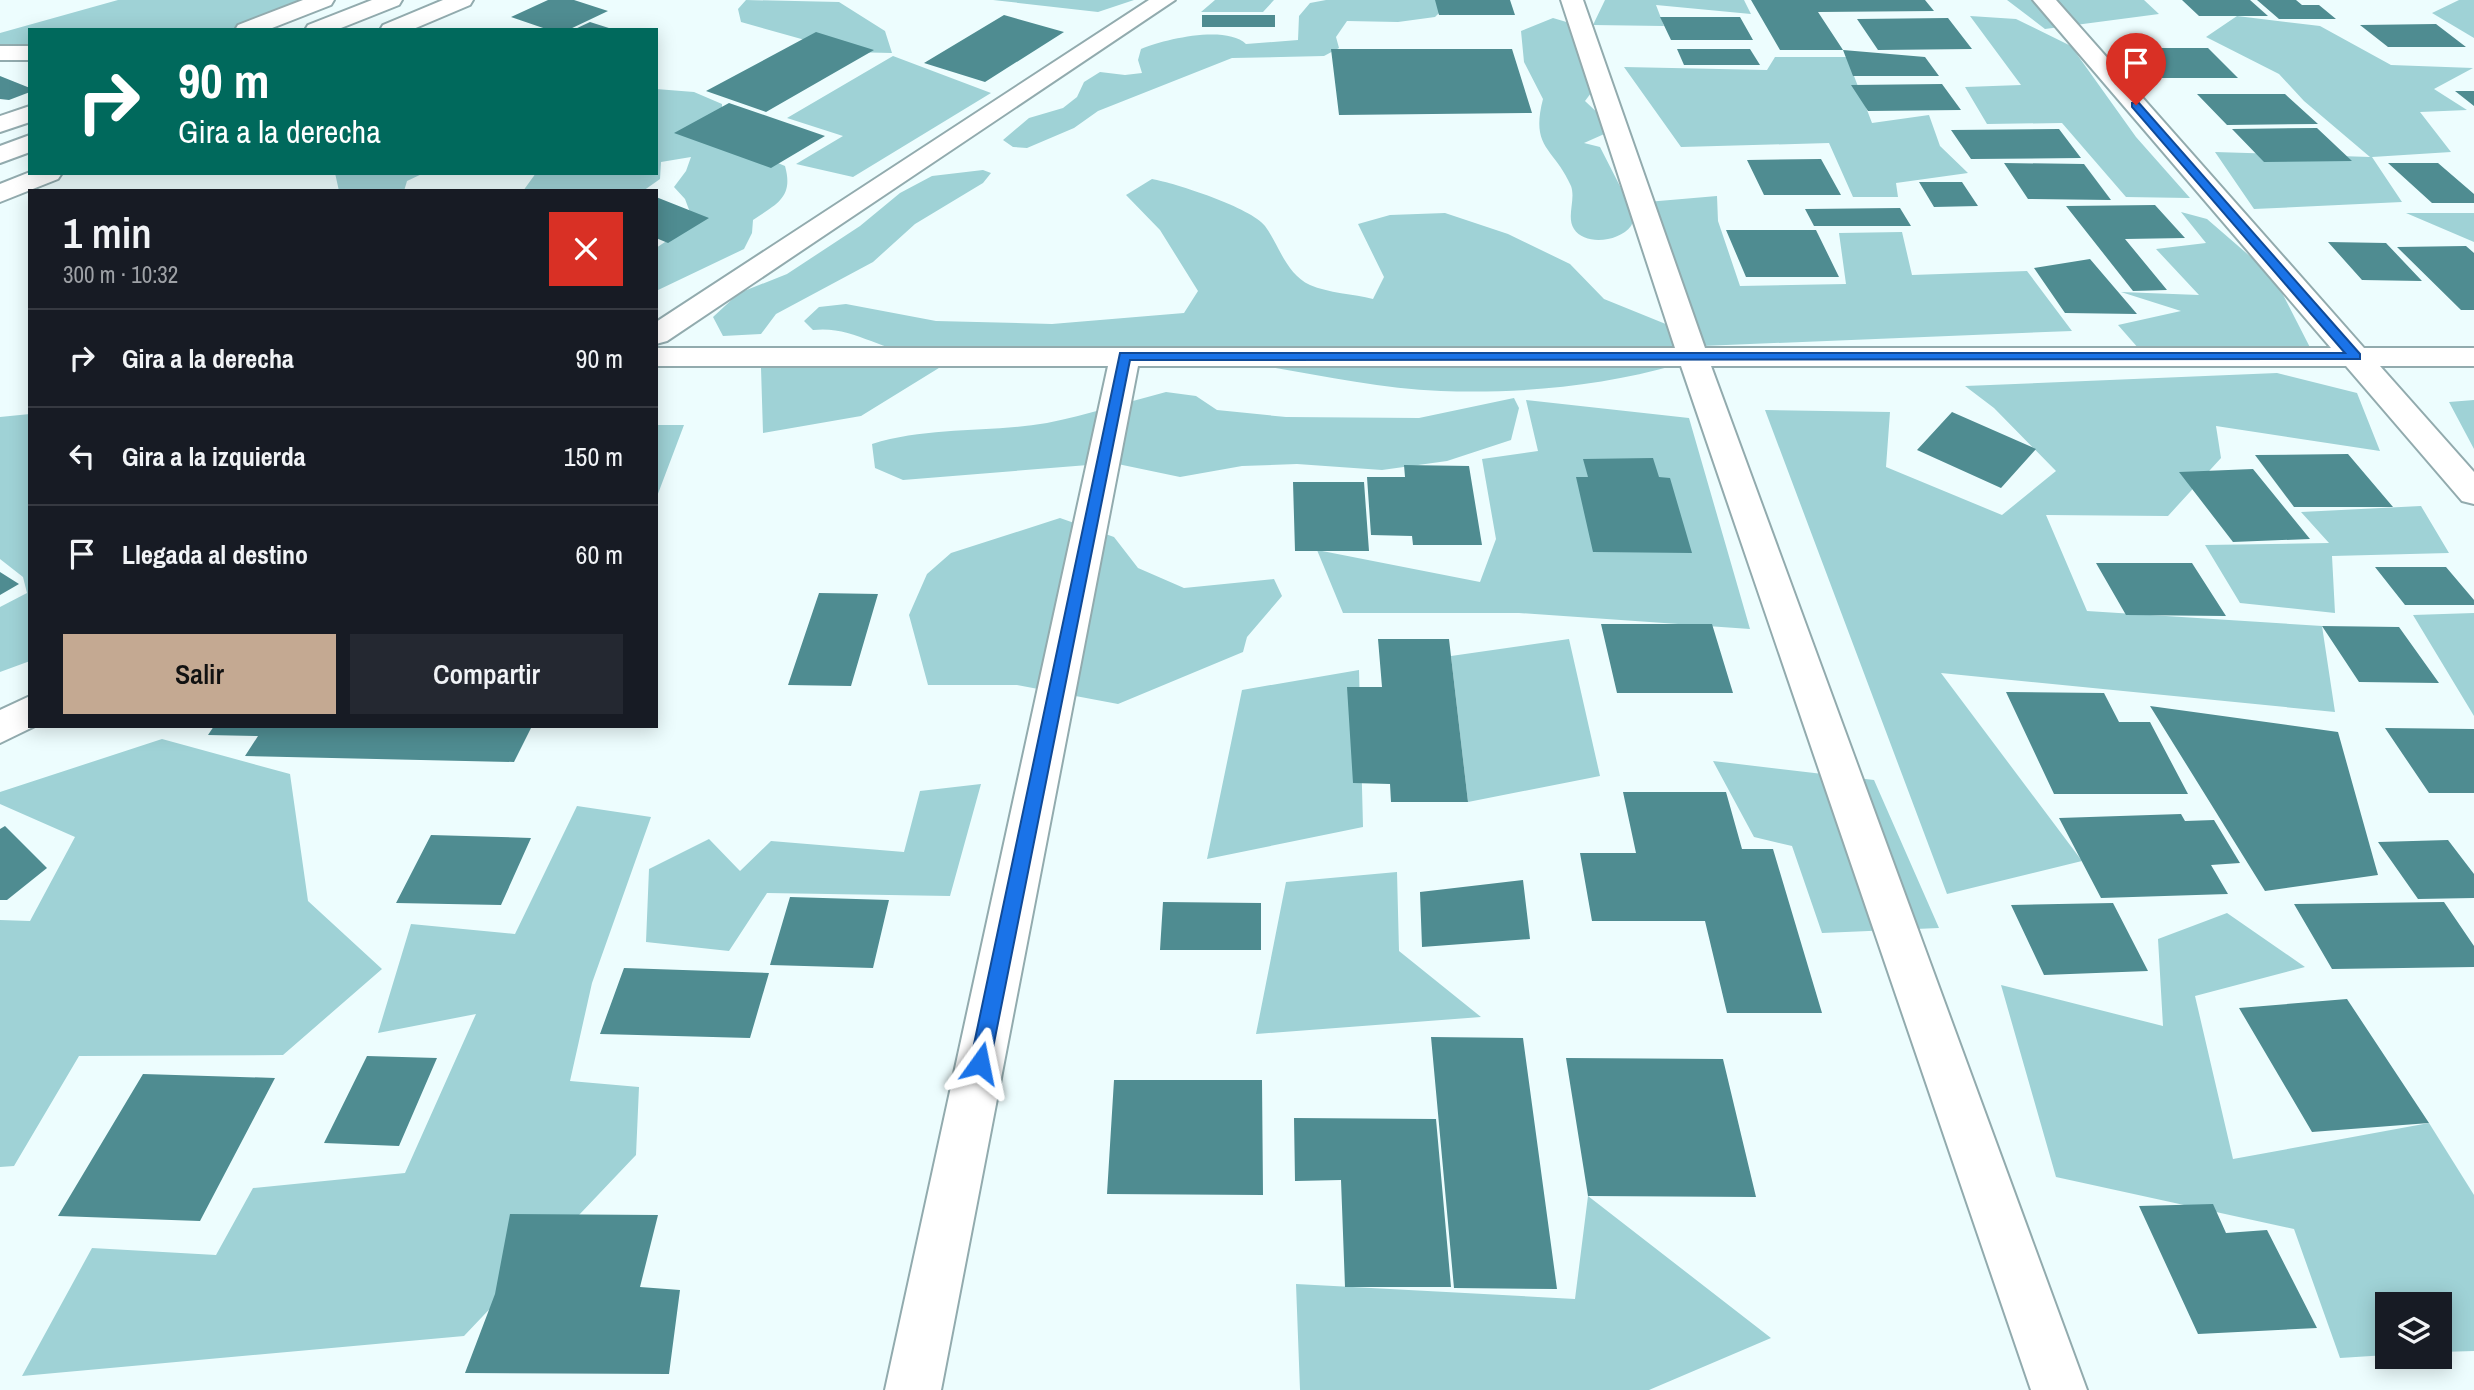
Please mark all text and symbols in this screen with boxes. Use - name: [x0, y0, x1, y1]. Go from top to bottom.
- pin: [2106, 33, 2166, 105]
- icon: arrive: [2117, 44, 2155, 82]
- text: 90 m: [178, 47, 270, 113]
- icon: right: [63, 56, 154, 147]
- text: Gira a la derecha: [178, 110, 381, 153]
- text: 1 min: [63, 205, 152, 261]
- button: close: [549, 212, 623, 286]
- text: 300 m · 10:32: [63, 259, 178, 290]
- icon: right: [63, 339, 101, 377]
- text: Gira a la derecha: [122, 341, 294, 376]
- text: 90 m: [576, 341, 623, 376]
- icon: left: [63, 437, 101, 475]
- text: Gira a la izquierda: [122, 439, 306, 474]
- text: 150 m: [564, 439, 623, 474]
- icon: arrive: [63, 535, 101, 573]
- text: Llegada al destino: [122, 537, 308, 572]
- text: 60 m: [576, 537, 623, 572]
- button: Salir: [63, 634, 336, 714]
- button: Compartir: [350, 634, 623, 714]
- position arrow: [943, 1026, 1017, 1100]
- map controls: [2375, 1292, 2452, 1369]
- button: layers: [2375, 1292, 2452, 1369]

